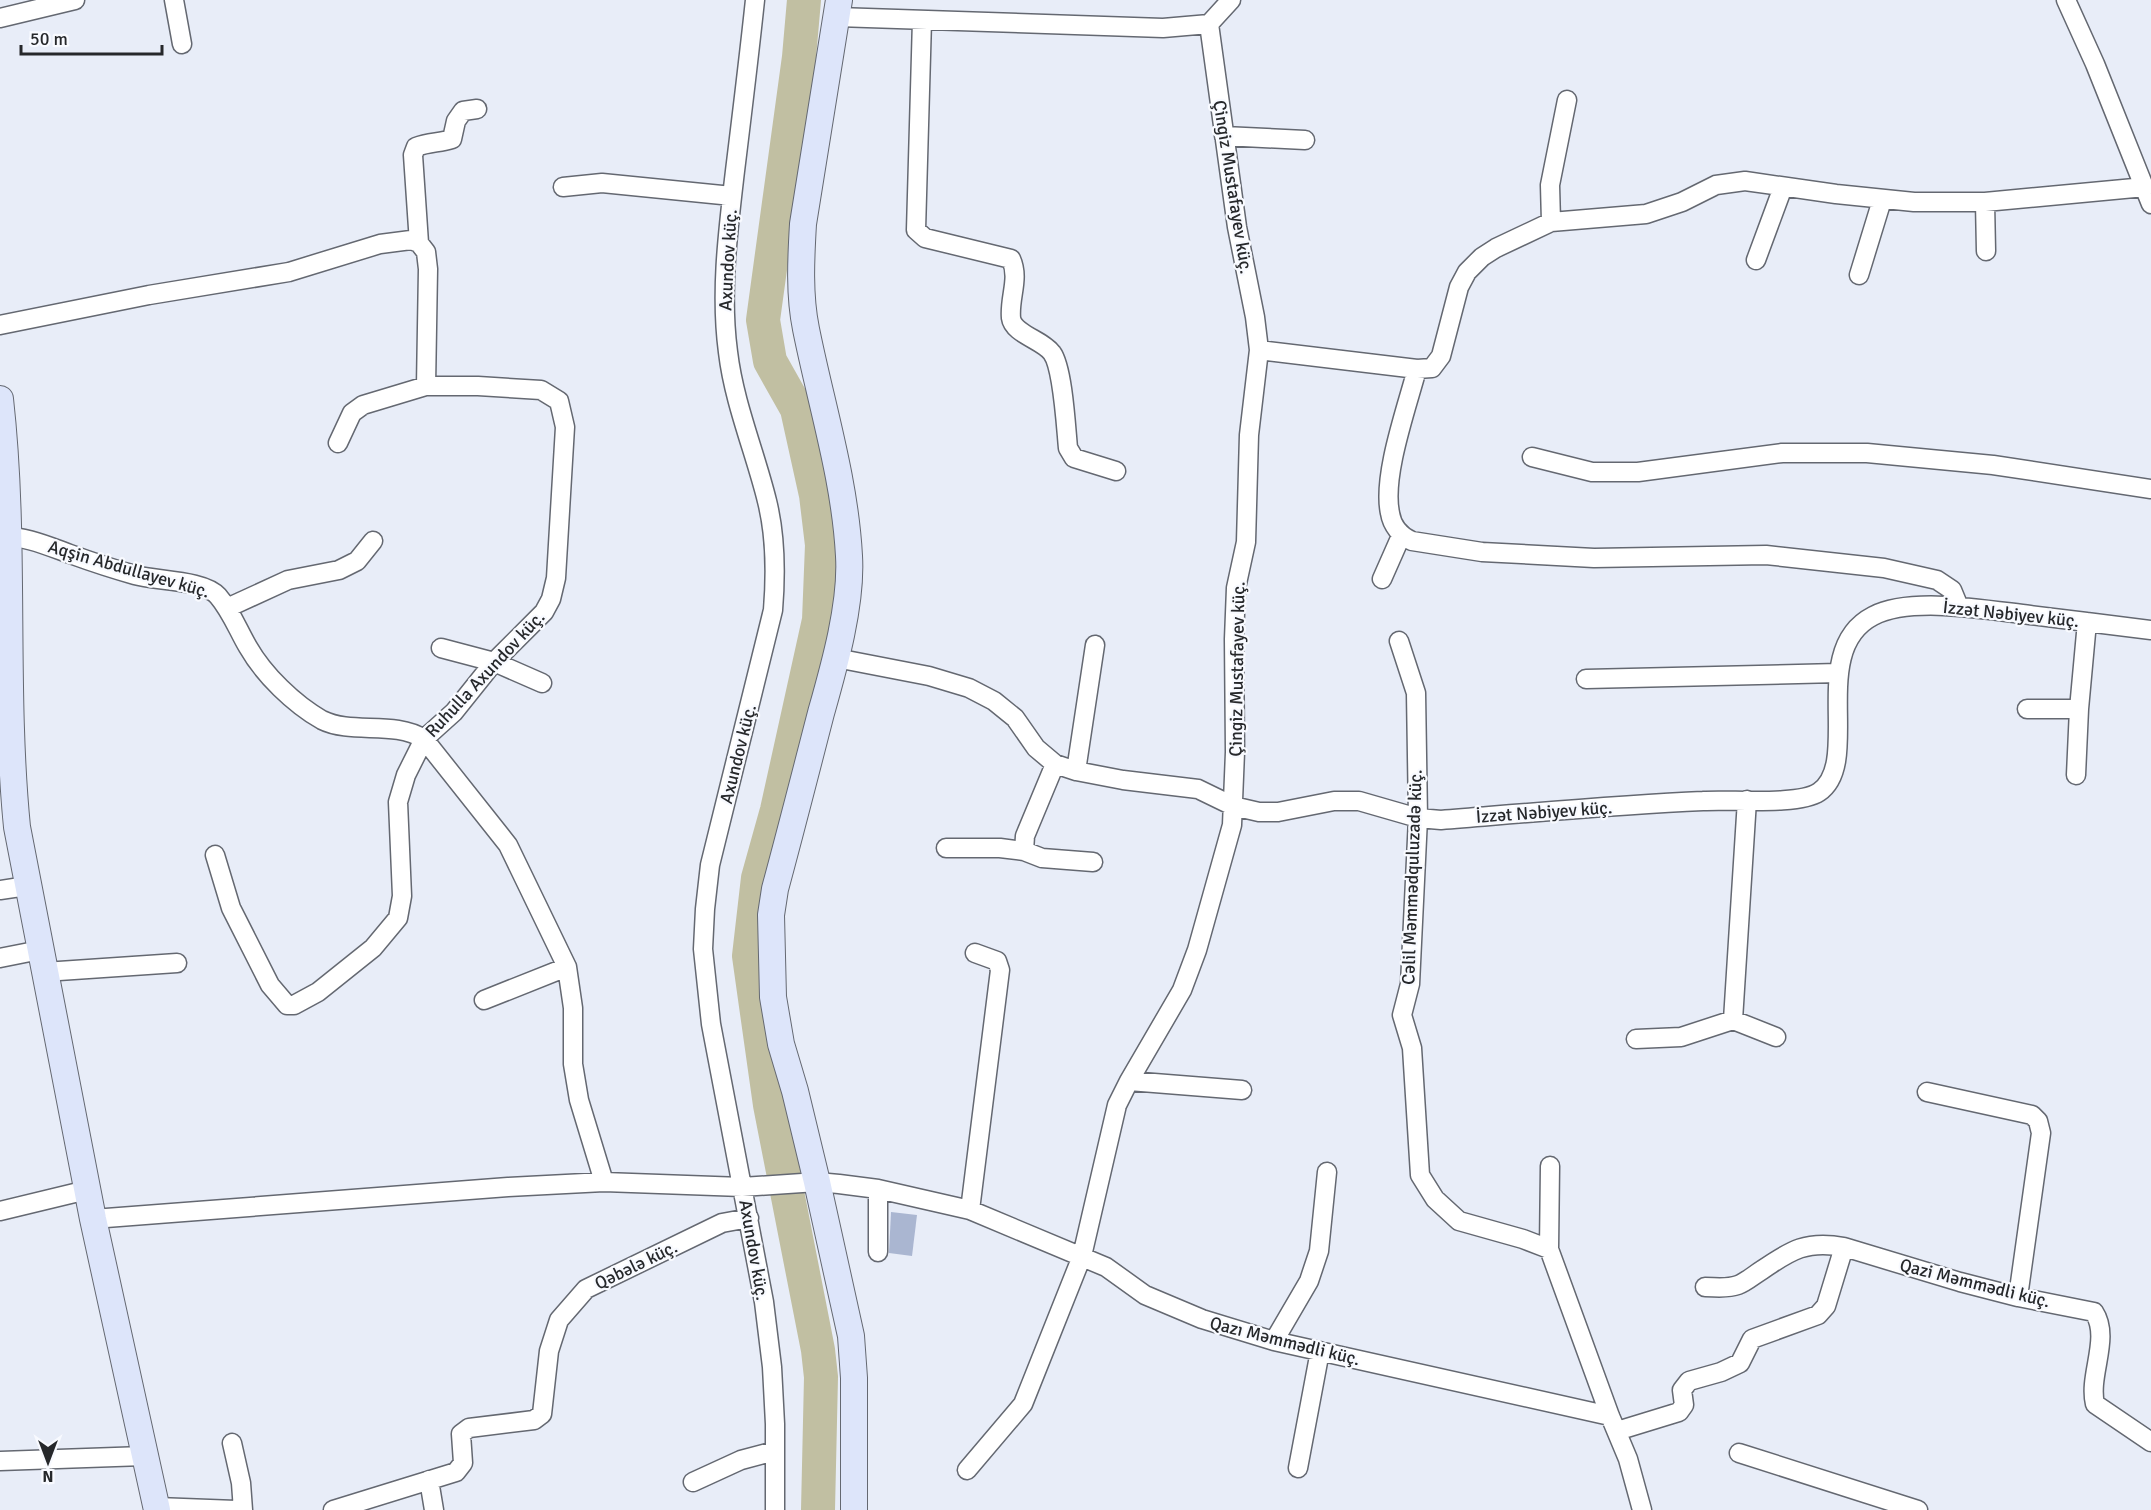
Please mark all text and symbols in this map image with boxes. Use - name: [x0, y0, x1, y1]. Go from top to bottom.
- scale bar: [21, 18, 162, 56]
- text: 50 m: [30, 28, 68, 50]
- street label: Çingiz Mustafayev küç.: [1208, 99, 1258, 275]
- street label: Axundov küç.: [714, 209, 742, 311]
- street label: Aqşin Abdullayev küç.: [46, 535, 212, 603]
- street label: Çingiz Mustafayev küç.: [1224, 581, 1250, 757]
- street label: İzzət Nəbiyev küç.: [1942, 596, 2080, 632]
- street label: Ruhulla Axundov küç.: [421, 606, 549, 742]
- street label: Axundov küç.: [715, 702, 761, 806]
- street label: Cəlil Məmmədquluzadə küç.: [1397, 769, 1427, 985]
- street label: İzzət Nəbiyev küç.: [1475, 796, 1613, 828]
- street label: Axundov küç.: [734, 1198, 774, 1302]
- street label: Qəbələ küç.: [591, 1236, 681, 1294]
- street label: Qazi Məmmədli küç.: [1898, 1254, 2052, 1312]
- street label: Qazı Məmmədli küç.: [1208, 1312, 1362, 1370]
- north arrow: [18, 1432, 78, 1492]
- text: N: [42, 1466, 54, 1486]

